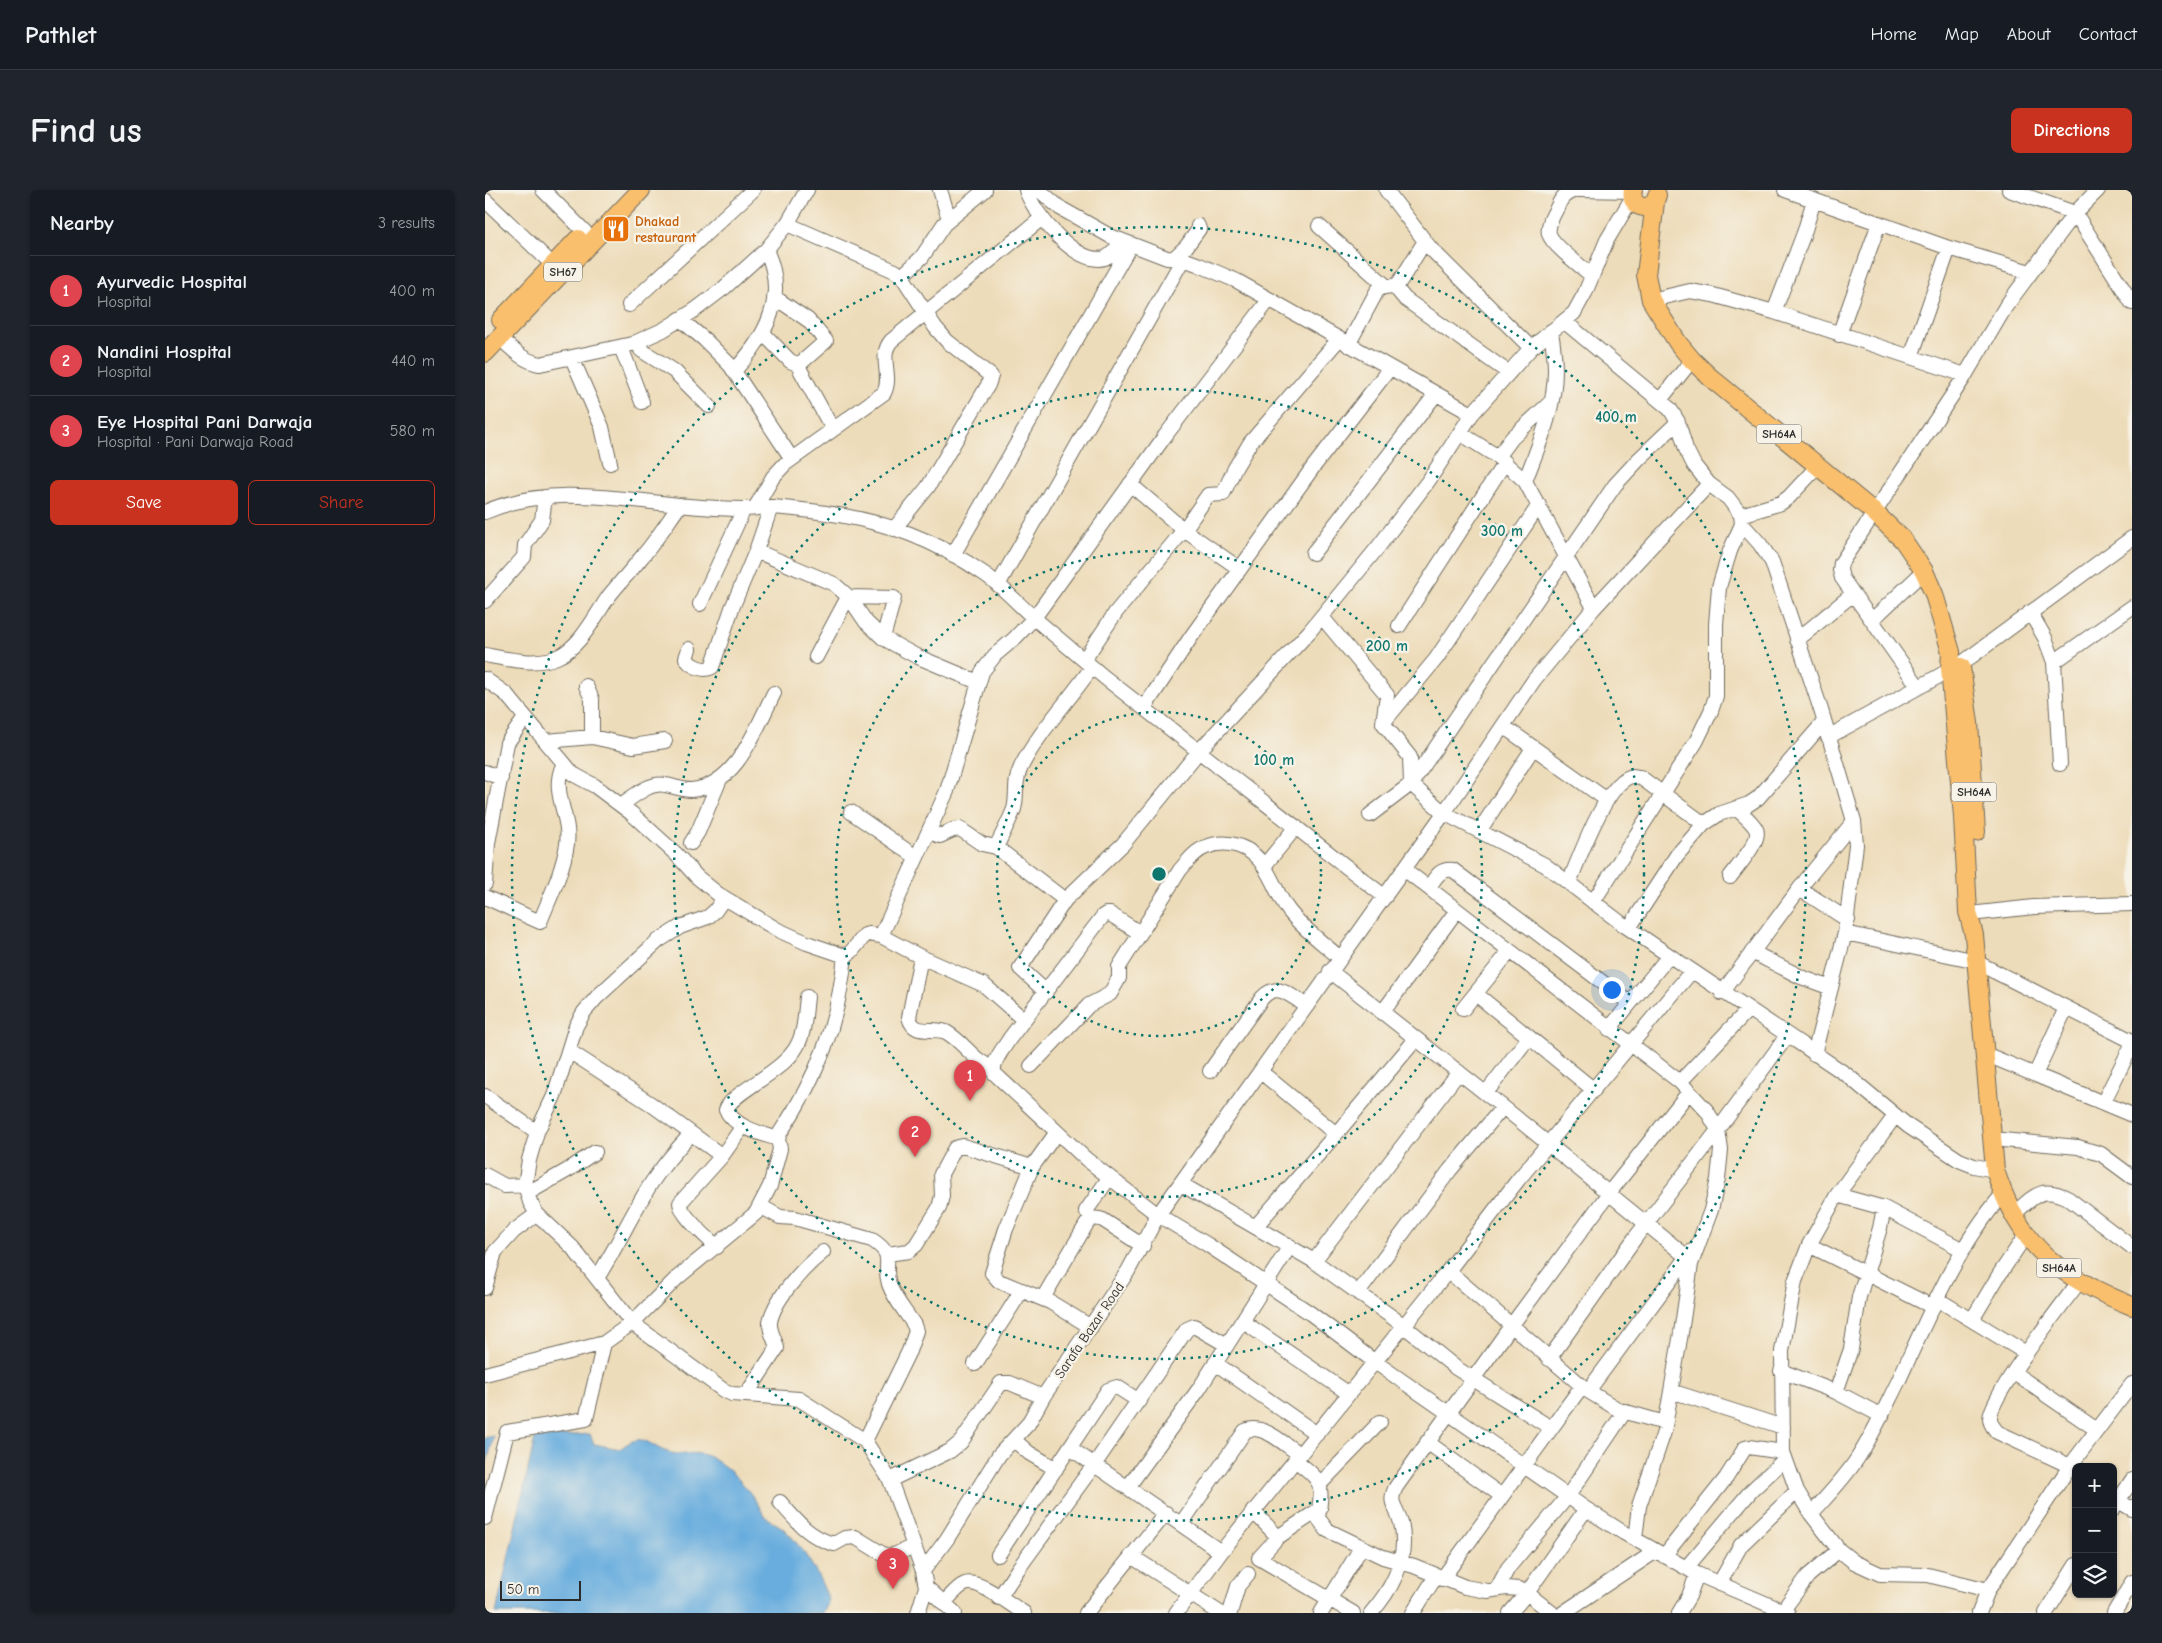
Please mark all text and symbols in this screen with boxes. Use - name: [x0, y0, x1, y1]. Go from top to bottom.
- text: Pathlet: [25, 21, 96, 49]
- text: Home: [1870, 24, 1917, 45]
- text: Map: [1945, 24, 1979, 45]
- text: About: [2007, 24, 2051, 45]
- text: Contact: [2079, 24, 2137, 45]
- button: Directions: [2011, 108, 2132, 153]
- text: Find us: [30, 110, 142, 151]
- text: Nearby: [50, 211, 114, 235]
- place label: Dhakad restaurant: [635, 213, 697, 246]
- text: 3 results: [378, 214, 435, 232]
- restaurant icon: Dhakad restaurant: [601, 214, 631, 244]
- road number: SH67: [544, 262, 582, 281]
- text: Ayurvedic Hospital: [97, 271, 247, 293]
- text: 1: [63, 282, 69, 300]
- text: 400 m: [389, 282, 435, 300]
- text: Hospital: [97, 293, 152, 311]
- text: Nandini Hospital: [97, 341, 231, 363]
- text: 2: [62, 352, 70, 370]
- text: 440 m: [391, 352, 435, 370]
- text: Hospital: [97, 363, 152, 381]
- text: 400 m: [1595, 408, 1637, 426]
- text: Eye Hospital Pani Darwaja: [97, 411, 312, 433]
- text: 3: [62, 422, 70, 440]
- text: 580 m: [390, 422, 435, 440]
- road number: SH64A: [1757, 424, 1801, 443]
- text: Hospital · Pani Darwaja Road: [97, 433, 294, 451]
- button: Save: [50, 480, 238, 525]
- button: Share: [248, 480, 435, 525]
- text: 300 m: [1481, 522, 1523, 540]
- text: 200 m: [1366, 637, 1408, 655]
- text: 100 m: [1254, 751, 1294, 769]
- road number: SH64A: [1951, 782, 1997, 802]
- centre of rings: [1150, 865, 1168, 883]
- your location: [1599, 977, 1625, 1003]
- pin: 1: [954, 1060, 986, 1101]
- pin: 2: [899, 1116, 931, 1157]
- road number: SH64A: [2037, 1258, 2081, 1278]
- street label: Sarafa Bazar Road: [1051, 1279, 1128, 1382]
- map controls: [2072, 1463, 2117, 1598]
- button: +: [2072, 1463, 2117, 1508]
- button: −: [2072, 1508, 2117, 1553]
- pin: 3: [877, 1548, 909, 1589]
- button: layers: [2072, 1553, 2117, 1598]
- scale bar: [500, 1578, 581, 1601]
- text: 50 m: [507, 1581, 539, 1598]

